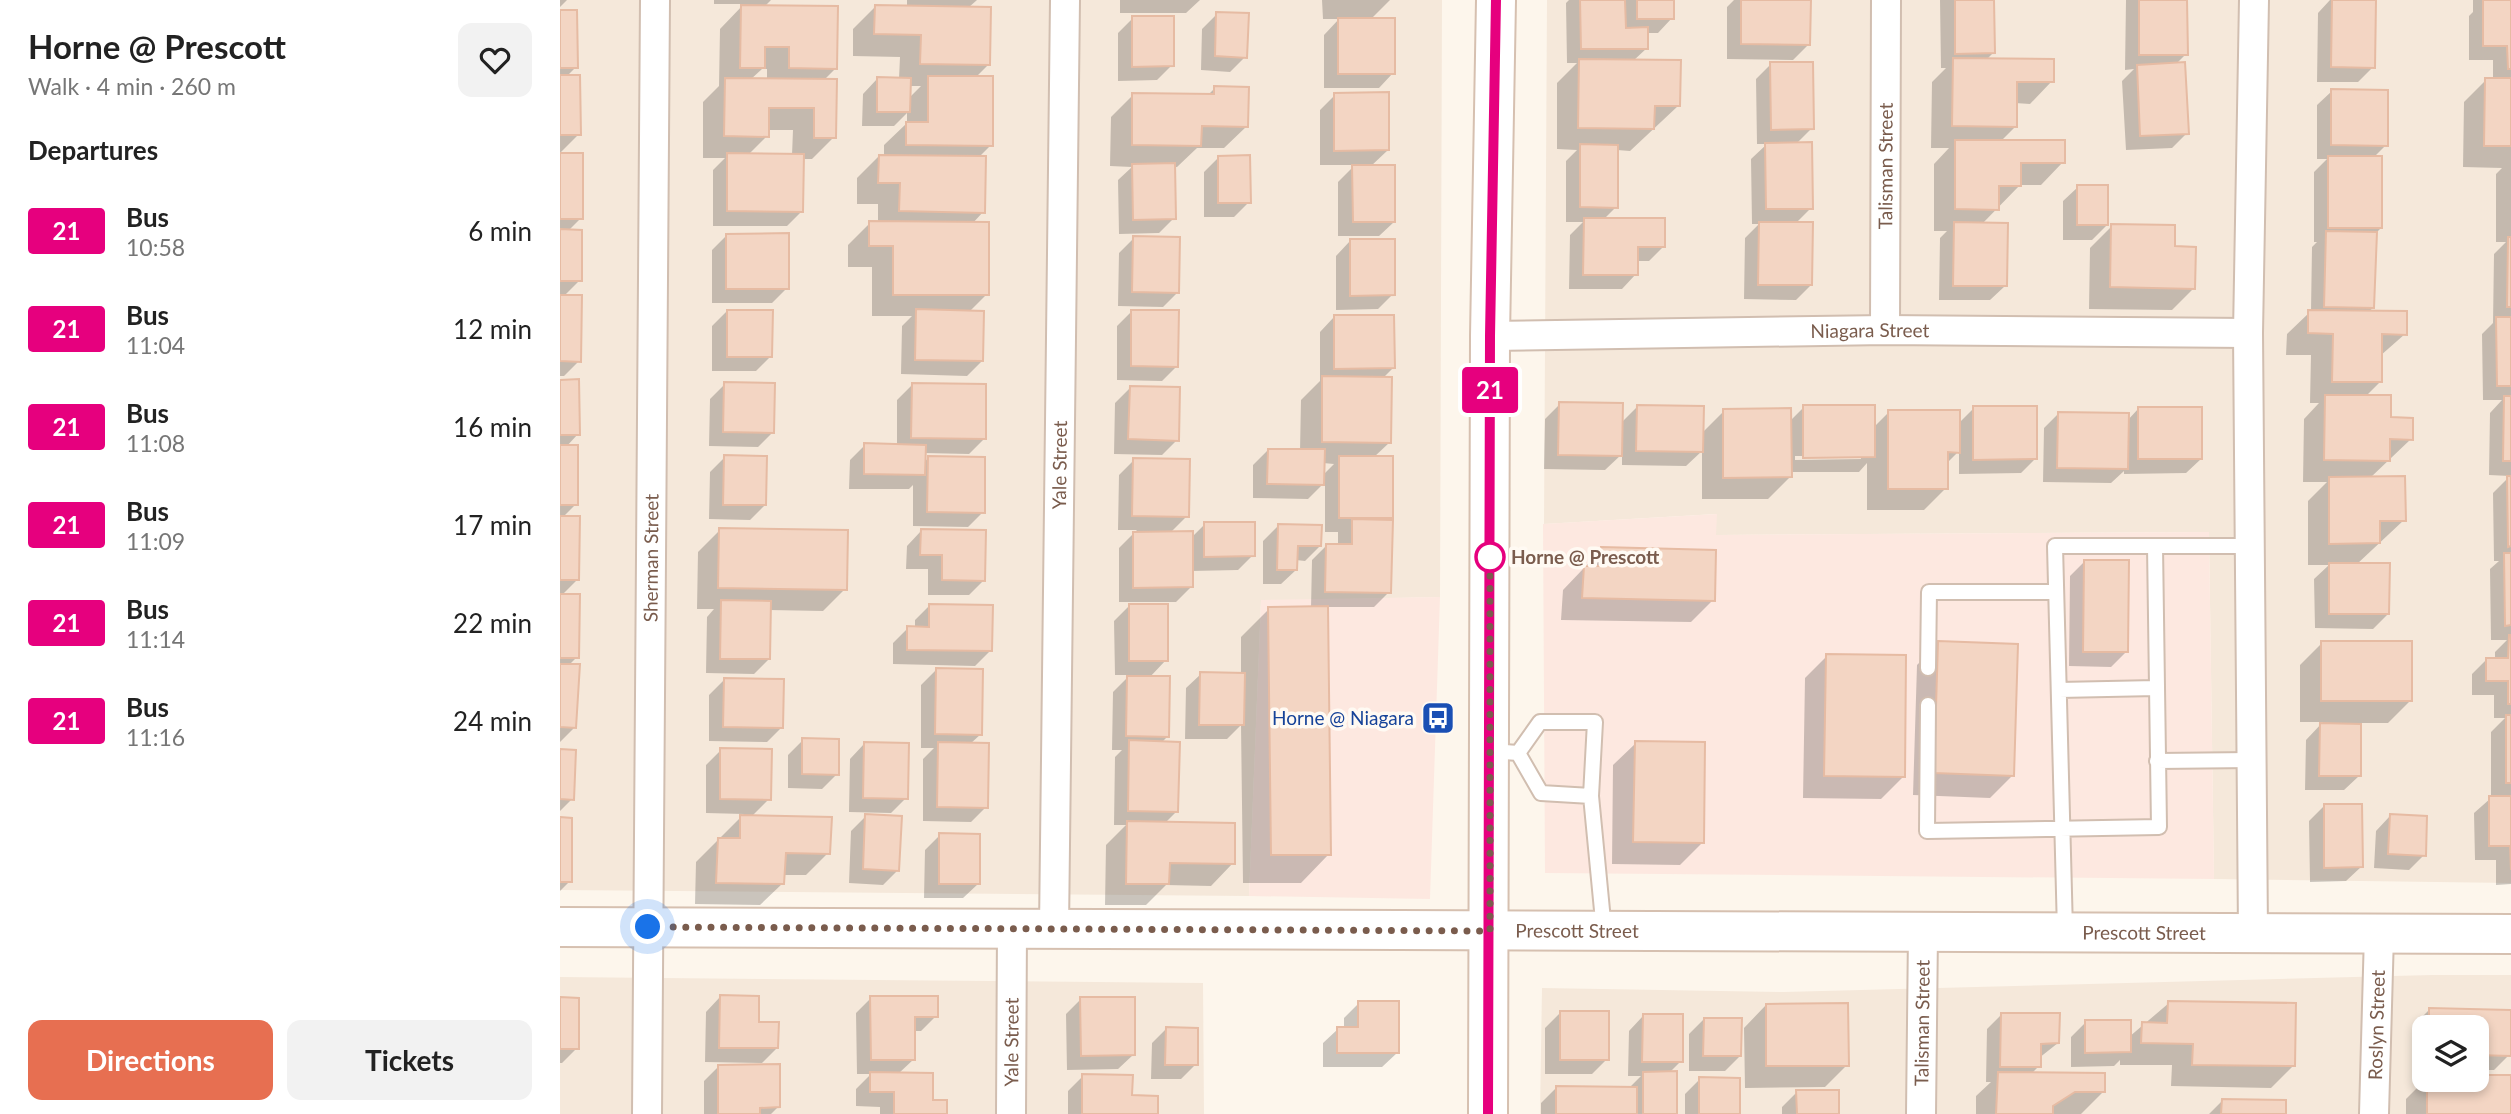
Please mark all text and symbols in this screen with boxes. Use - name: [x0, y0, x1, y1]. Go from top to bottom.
- button: heart: [458, 23, 532, 97]
- text: Horne @ Prescott: [28, 26, 286, 66]
- text: Walk · 4 min · 260 m: [28, 72, 236, 100]
- street label: Talisman Street: [1873, 103, 1897, 229]
- text: Departures: [28, 134, 158, 166]
- text: Bus: [126, 201, 169, 233]
- text: 6 min: [468, 215, 532, 247]
- text: 21: [53, 216, 80, 245]
- text: 10:58: [126, 233, 185, 261]
- text: Bus: [126, 299, 169, 331]
- text: 12 min: [453, 313, 532, 345]
- text: 21: [53, 314, 80, 343]
- street label: Niagara Street: [1810, 318, 1930, 342]
- text: 11:04: [126, 331, 185, 359]
- line badge: 21: [1458, 367, 1522, 413]
- text: 21: [1476, 375, 1504, 404]
- text: Bus: [126, 397, 169, 429]
- text: 16 min: [453, 411, 532, 443]
- text: 21: [53, 412, 80, 441]
- street label: Yale Street: [1047, 420, 1071, 509]
- text: 11:08: [126, 429, 185, 457]
- street label: Sherman Street: [639, 494, 662, 622]
- text: Bus: [126, 495, 169, 527]
- text: 17 min: [453, 509, 532, 541]
- text: 21: [53, 510, 80, 539]
- text: 11:09: [126, 527, 185, 555]
- marker: Horne @ Prescott: [1475, 542, 1505, 572]
- place label: Horne @ Prescott: [1511, 545, 1660, 568]
- text: Bus: [126, 593, 169, 625]
- text: 22 min: [453, 607, 532, 639]
- text: 21: [53, 608, 80, 637]
- text: 11:14: [126, 625, 185, 653]
- text: Bus: [126, 691, 169, 723]
- bus stop icon: Horne @ Niagara: [1419, 699, 1457, 737]
- text: 24 min: [453, 705, 532, 737]
- text: 21: [53, 706, 80, 735]
- place label: Horne @ Niagara: [1272, 706, 1414, 729]
- text: 11:16: [126, 723, 185, 751]
- your location: [630, 909, 665, 944]
- street label: Prescott Street: [1515, 918, 1639, 942]
- street label: Prescott Street: [2082, 920, 2206, 944]
- street label: Talisman Street: [1909, 959, 1934, 1086]
- street label: Roslyn Street: [2363, 969, 2389, 1080]
- street label: Yale Street: [999, 997, 1023, 1086]
- map controls: [2412, 1015, 2489, 1092]
- button: layers: [2412, 1015, 2489, 1092]
- button: Directions: [28, 1020, 273, 1100]
- button: Tickets: [287, 1020, 532, 1100]

